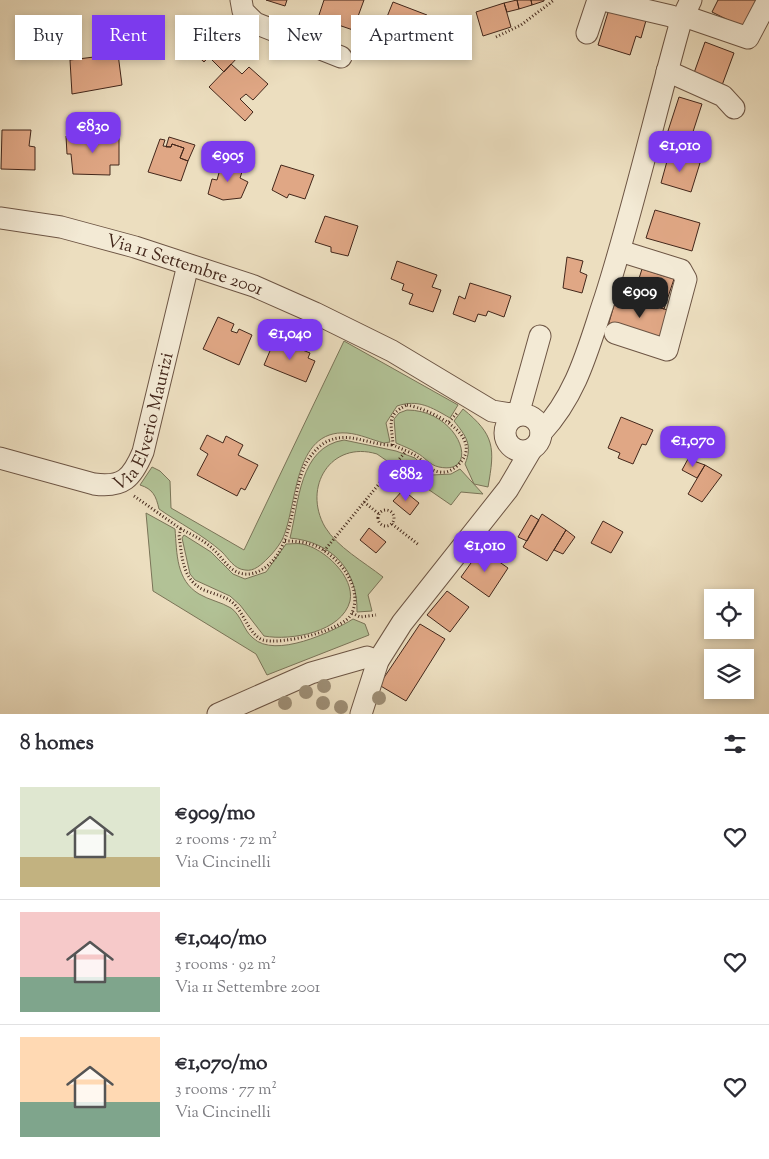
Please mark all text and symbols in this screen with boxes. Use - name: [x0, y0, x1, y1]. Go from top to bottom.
- chip: Buy: [15, 15, 82, 60]
- chip: Rent: [92, 15, 165, 60]
- chip: Filters: [175, 15, 259, 60]
- chip: New: [269, 15, 341, 60]
- chip: Apartment: [351, 15, 472, 60]
- pin: €830: [63, 112, 123, 154]
- text: €830: [77, 116, 109, 139]
- pin: €1,010: [639, 130, 721, 173]
- text: €1,010: [660, 135, 700, 158]
- pin: €905: [198, 140, 258, 183]
- text: €905: [212, 145, 244, 168]
- street label: Via 11 Settembre 2001: [103, 229, 267, 303]
- pin: €909: [610, 276, 670, 319]
- text: €909: [623, 281, 657, 304]
- pin: €1,040: [249, 318, 331, 361]
- text: €1,040: [269, 323, 311, 346]
- street label: Via Elverio Maurizi: [109, 350, 182, 499]
- pin: €1,070: [652, 426, 734, 468]
- text: €1,070: [671, 430, 715, 453]
- pin: €882: [376, 460, 436, 502]
- text: €882: [389, 464, 423, 487]
- pin: €1,010: [444, 530, 526, 573]
- text: €1,010: [465, 535, 505, 558]
- map controls: [704, 589, 754, 699]
- button: locate: [704, 589, 754, 639]
- button: layers: [704, 649, 754, 699]
- text: 8 homes: [20, 729, 94, 759]
- icon: filters: [721, 730, 749, 758]
- text: €909/mo: [175, 799, 255, 829]
- icon: home: [60, 807, 120, 867]
- icon: heart: [721, 823, 749, 851]
- text: 2 rooms · 72 m²: [175, 829, 277, 852]
- text: Via Cincinelli: [175, 852, 271, 875]
- text: €1,040/mo: [175, 924, 267, 954]
- icon: home: [60, 932, 120, 992]
- icon: heart: [721, 948, 749, 976]
- text: 3 rooms · 92 m²: [175, 954, 276, 977]
- text: Via 11 Settembre 2001: [175, 977, 320, 1000]
- text: €1,070/mo: [175, 1049, 268, 1079]
- icon: home: [60, 1057, 120, 1117]
- icon: heart: [721, 1073, 749, 1101]
- text: 3 rooms · 77 m²: [175, 1079, 277, 1102]
- text: Via Cincinelli: [175, 1102, 271, 1125]

